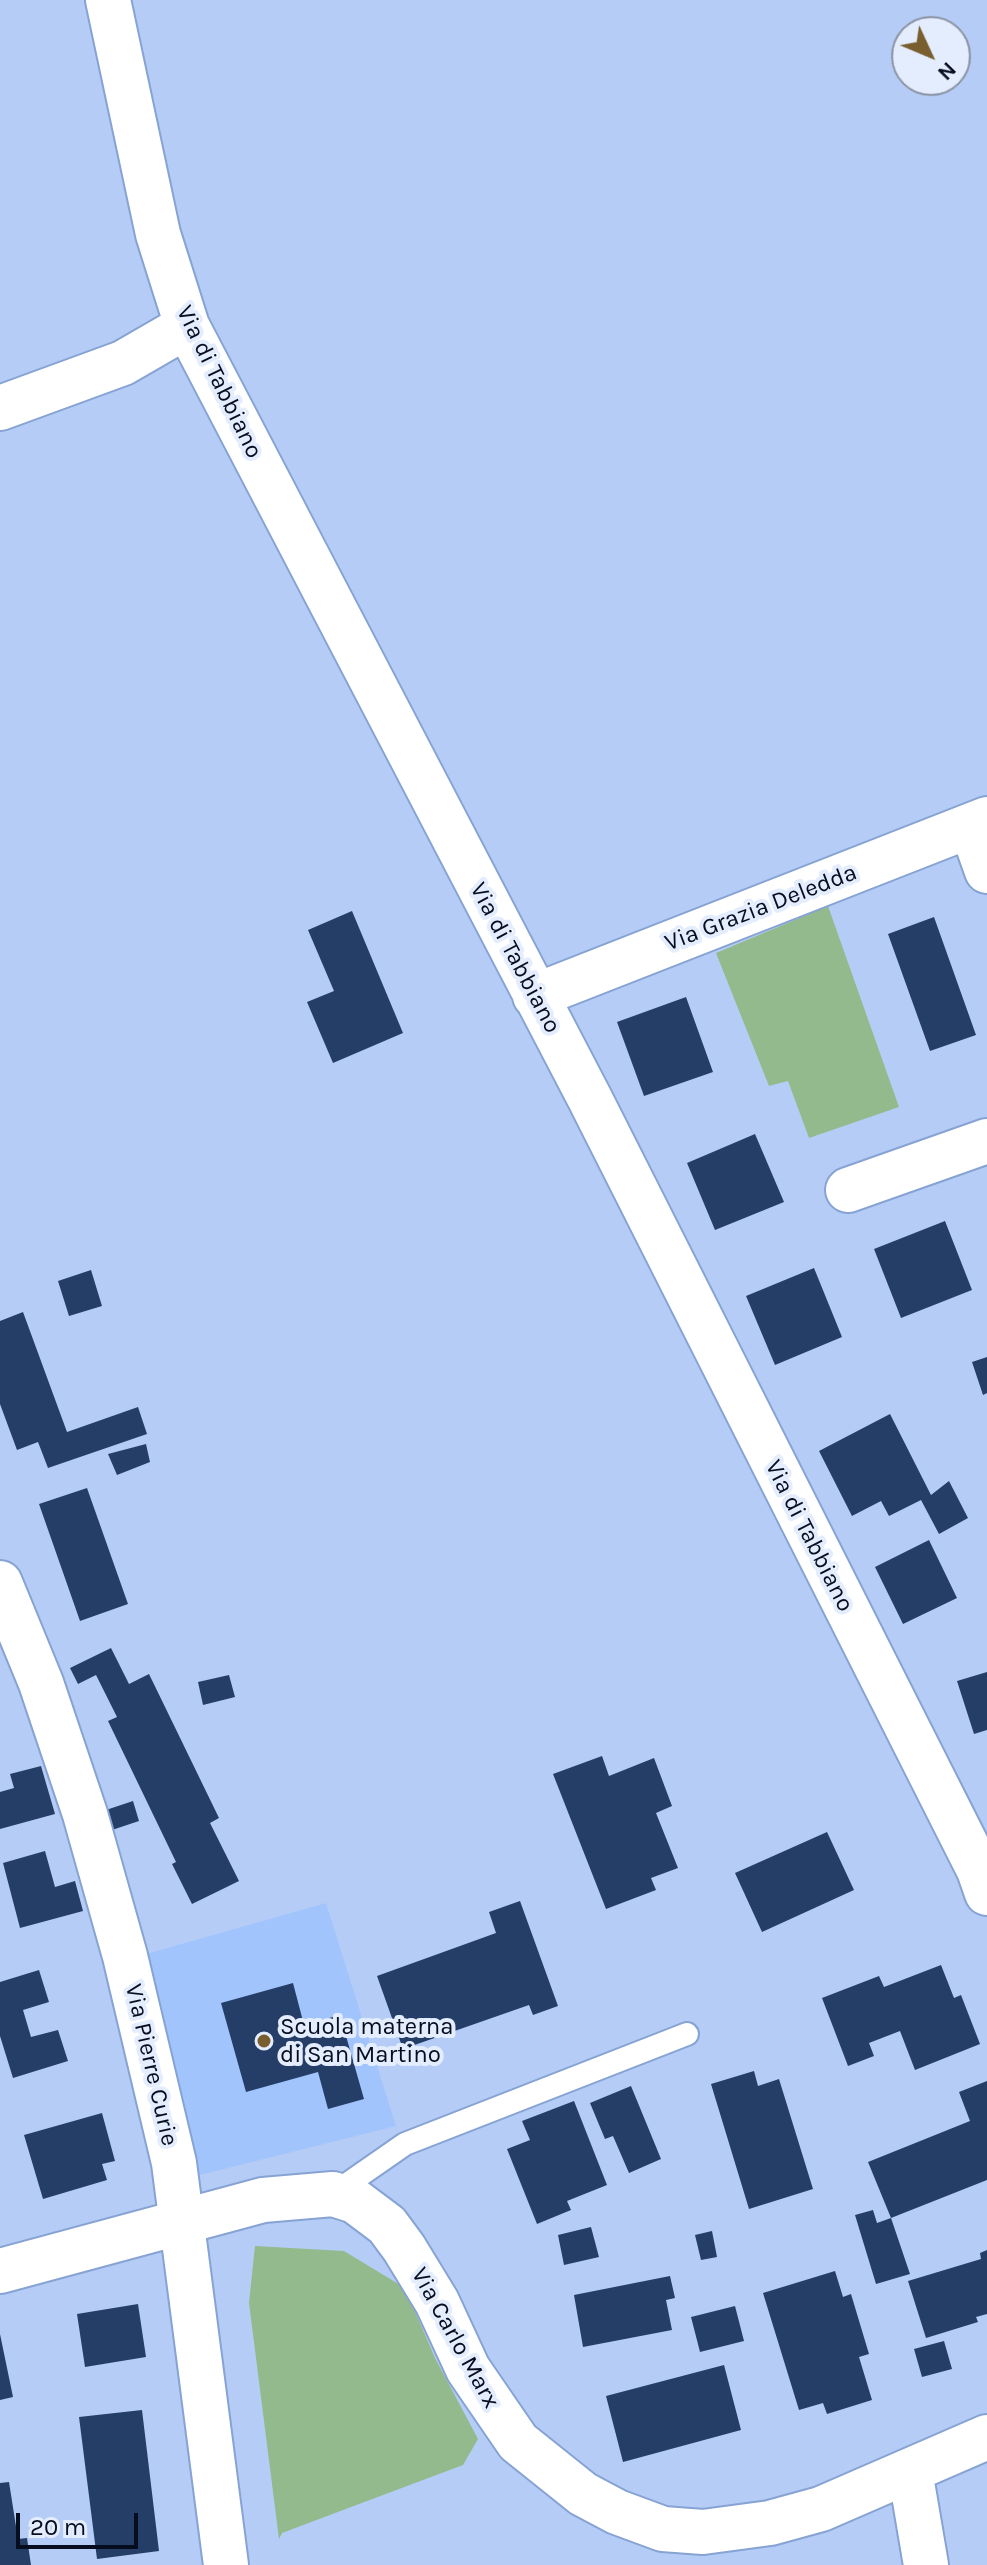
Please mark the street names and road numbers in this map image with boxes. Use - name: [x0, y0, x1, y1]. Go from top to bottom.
- street label: Via di Tabbiano: [170, 301, 268, 463]
- street label: Via Grazia Deledda: [661, 858, 861, 958]
- street label: Via di Tabbiano: [463, 878, 567, 1038]
- street label: Via di Tabbiano: [758, 1455, 860, 1617]
- street label: Via Pierre Curie: [118, 1981, 184, 2149]
- street label: Via Carlo Marx: [405, 2263, 505, 2413]

